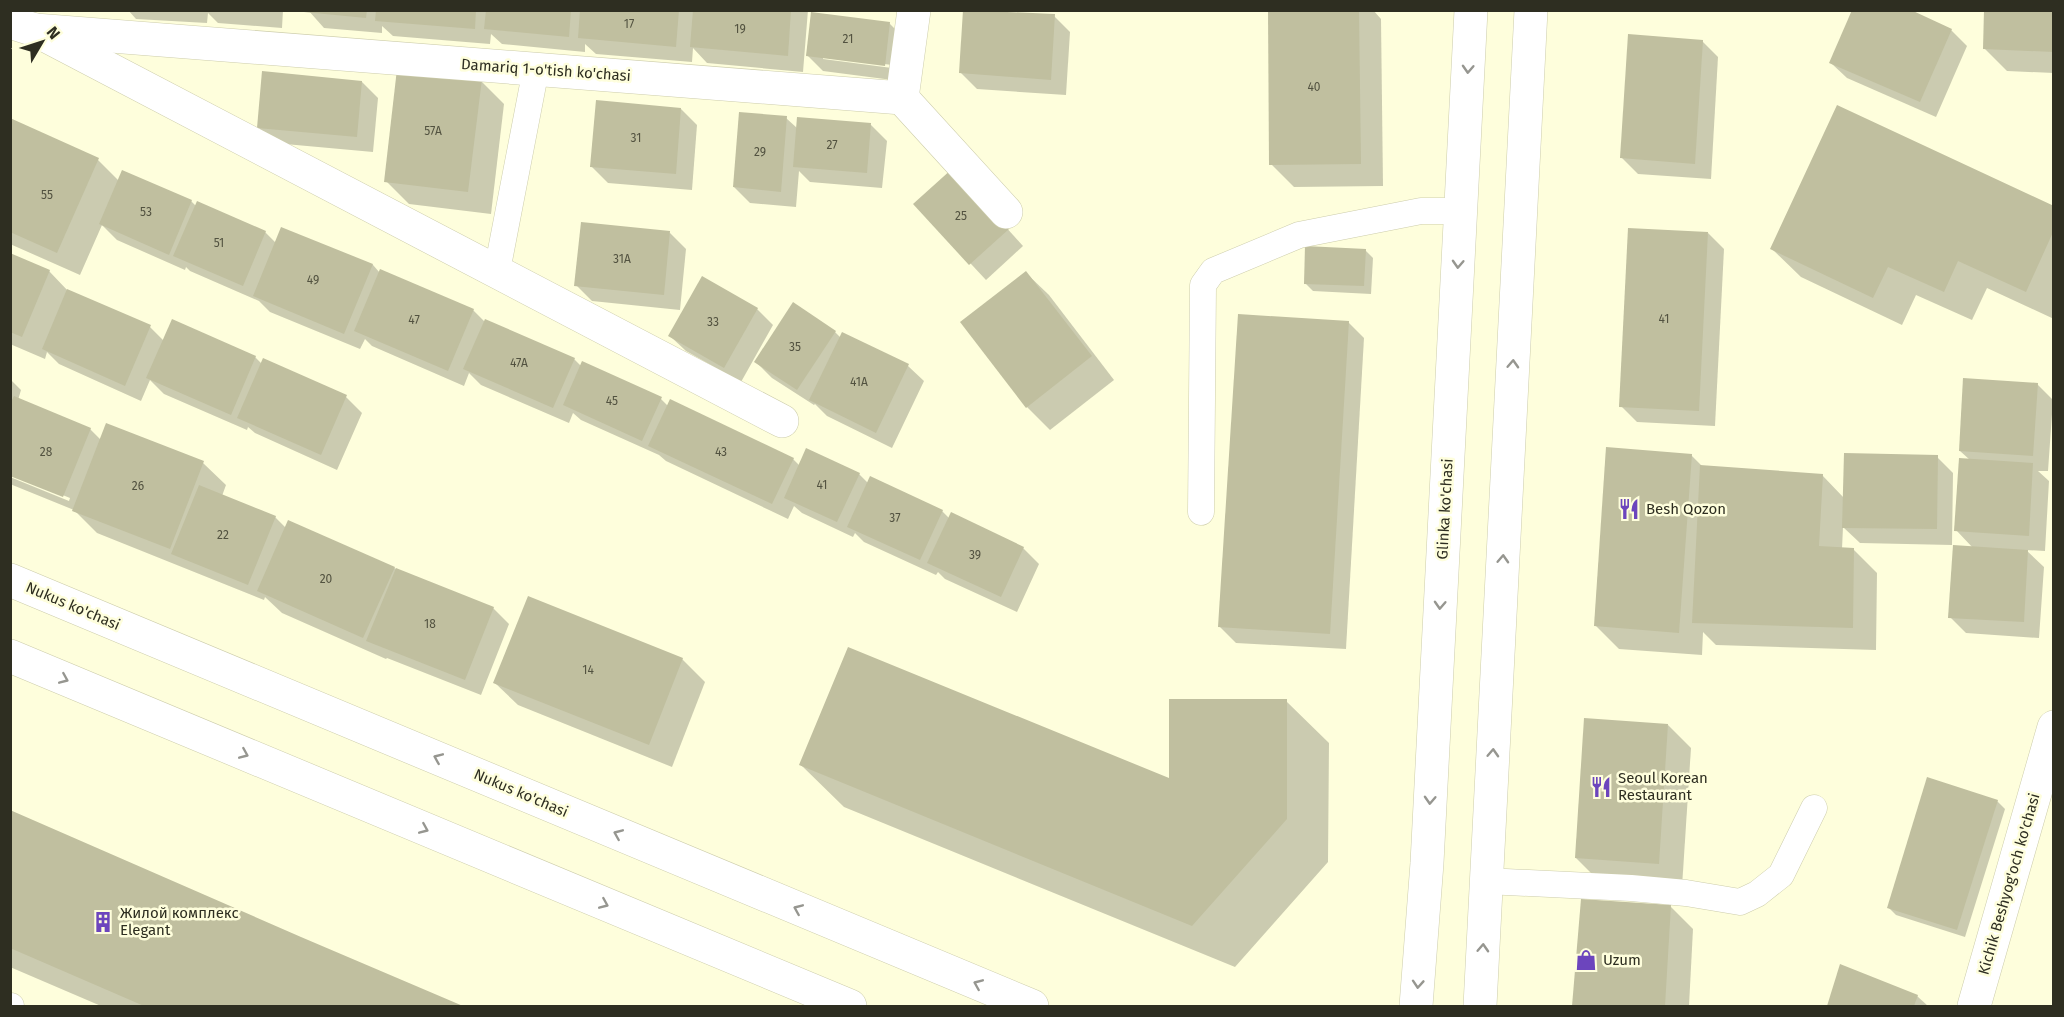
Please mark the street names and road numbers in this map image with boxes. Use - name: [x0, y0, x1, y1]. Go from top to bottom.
- street label: Damariq 1-o'tish ko'chasi: [461, 55, 631, 85]
- street label: Glinka ko'chasi: [1433, 458, 1457, 560]
- street label: Nukus ko'chasi: [23, 578, 123, 634]
- street label: Nukus ko'chasi: [471, 765, 571, 821]
- street label: Kichik Beshyog'och ko'chasi: [1974, 791, 2044, 977]

